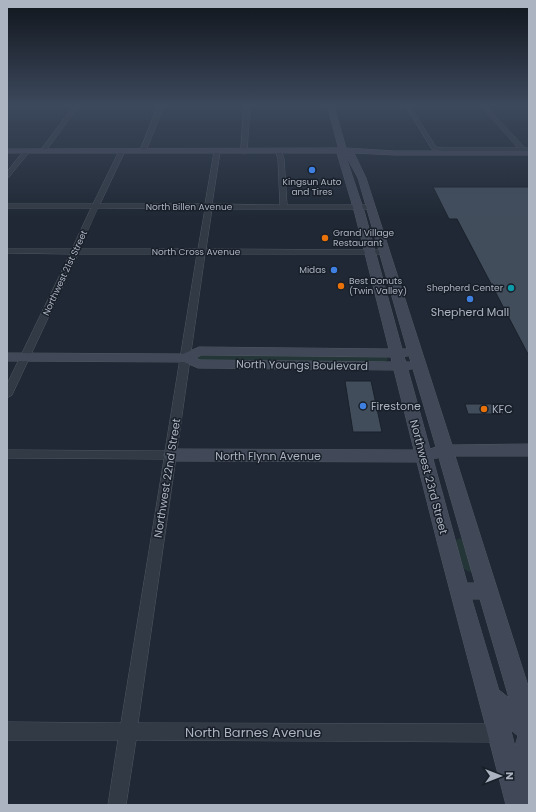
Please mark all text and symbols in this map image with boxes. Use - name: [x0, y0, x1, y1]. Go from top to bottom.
- marker: Kingsun Auto and Tires: [307, 165, 317, 175]
- place label: Kingsun Auto and Tires: [283, 176, 342, 198]
- street label: North Billen Avenue: [146, 201, 233, 213]
- place label: Grand Village Restaurant: [333, 227, 395, 249]
- street label: Northwest 21st Street: [40, 228, 90, 318]
- marker: Grand Village Restaurant: [320, 233, 330, 243]
- street label: North Cross Avenue: [152, 246, 241, 258]
- place label: Midas: [299, 264, 326, 276]
- marker: Midas: [329, 265, 339, 275]
- place label: Best Donuts (Twin Valley): [349, 275, 407, 297]
- marker: Best Donuts (Twin Valley): [336, 281, 346, 291]
- place label: Shepherd Center: [427, 282, 504, 294]
- marker: Shepherd Center: [506, 283, 516, 293]
- marker: Shepherd Mall: [465, 294, 475, 304]
- place label: Shepherd Mall: [431, 304, 509, 320]
- street label: North Youngs Boulevard: [236, 356, 368, 374]
- place label: Firestone: [371, 398, 421, 414]
- marker: Firestone: [358, 401, 368, 411]
- place label: KFC: [492, 401, 513, 417]
- marker: KFC: [479, 404, 489, 414]
- street label: Northwest 22nd Street: [150, 417, 184, 539]
- street label: Northwest 23rd Street: [406, 418, 452, 536]
- street label: North Flynn Avenue: [215, 448, 321, 464]
- street label: North Barnes Avenue: [185, 723, 321, 742]
- north arrow: [480, 756, 520, 796]
- text: N: [502, 772, 518, 780]

